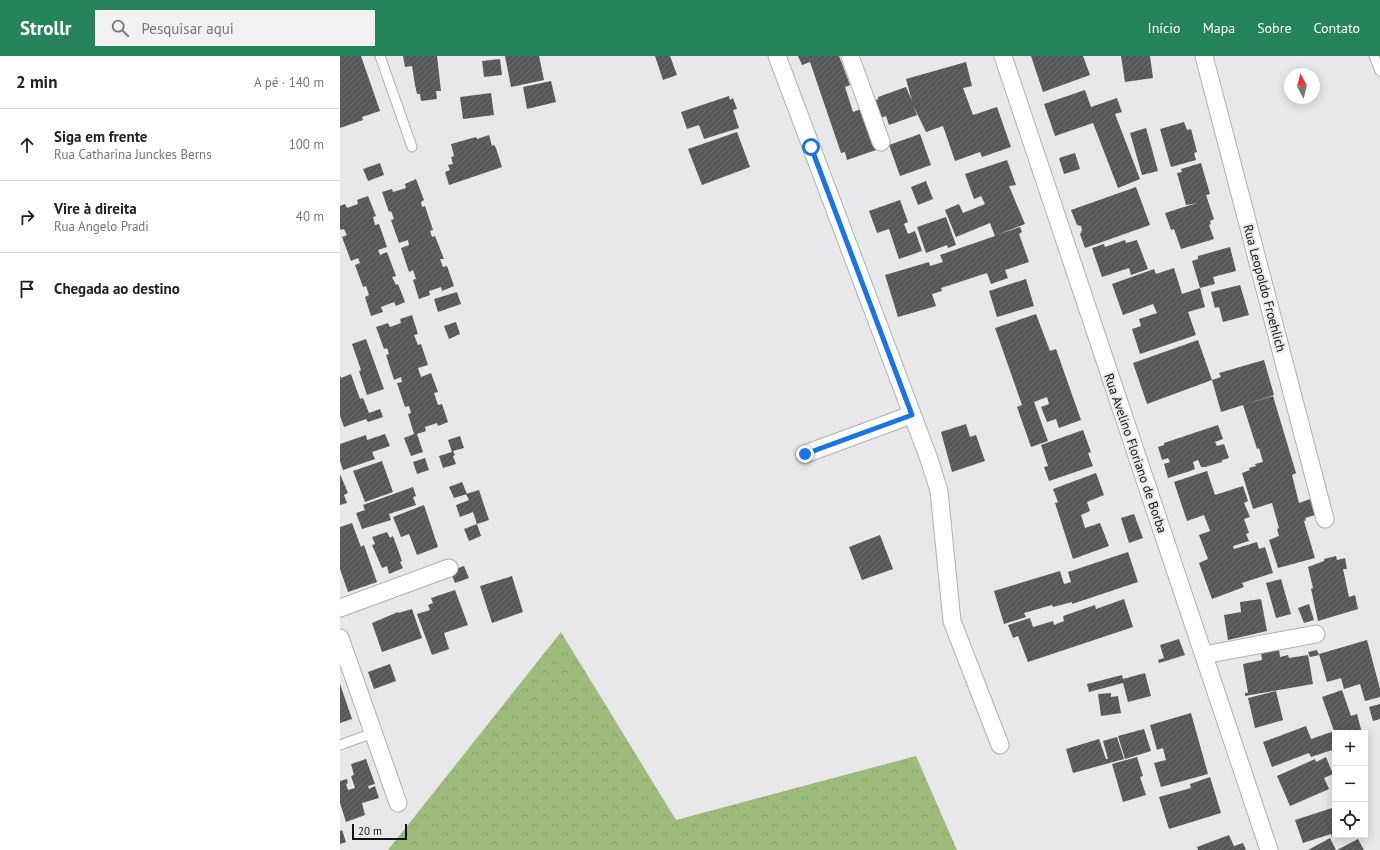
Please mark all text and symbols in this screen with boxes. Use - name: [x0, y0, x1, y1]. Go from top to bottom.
- search box: [95, 10, 375, 46]
- text: Strollr: [20, 16, 71, 40]
- icon: search: [109, 17, 131, 39]
- text: Pesquisar aqui: [141, 19, 234, 38]
- text: Início: [1148, 19, 1181, 37]
- text: Mapa: [1203, 19, 1235, 37]
- text: Sobre: [1257, 19, 1292, 37]
- text: Contato: [1314, 19, 1360, 37]
- north arrow: [1284, 68, 1320, 104]
- text: 2 min: [16, 71, 57, 93]
- text: A pé · 140 m: [254, 74, 324, 91]
- text: Siga em frente: [54, 127, 147, 146]
- icon: ahead: [16, 134, 38, 156]
- text: 100 m: [289, 136, 324, 153]
- route start: [802, 138, 820, 156]
- text: Rua Catharina Junckes Berns: [54, 146, 212, 163]
- text: Vire à direita: [54, 199, 137, 218]
- icon: right: [16, 206, 38, 228]
- text: 40 m: [296, 208, 324, 225]
- text: Rua Angelo Pradi: [54, 218, 149, 235]
- street label: Rua Leopoldo Froehlich: [1239, 223, 1290, 354]
- icon: arrive: [16, 278, 38, 300]
- text: Chegada ao destino: [54, 279, 180, 298]
- street label: Rua Avelino Floriano de Borba: [1100, 371, 1171, 535]
- route end: [796, 445, 814, 463]
- map controls: [1332, 730, 1368, 838]
- button: +: [1332, 730, 1368, 766]
- button: −: [1332, 766, 1368, 802]
- button: locate: [1332, 802, 1368, 838]
- scale bar: [352, 822, 407, 841]
- text: 20 m: [358, 824, 382, 838]

